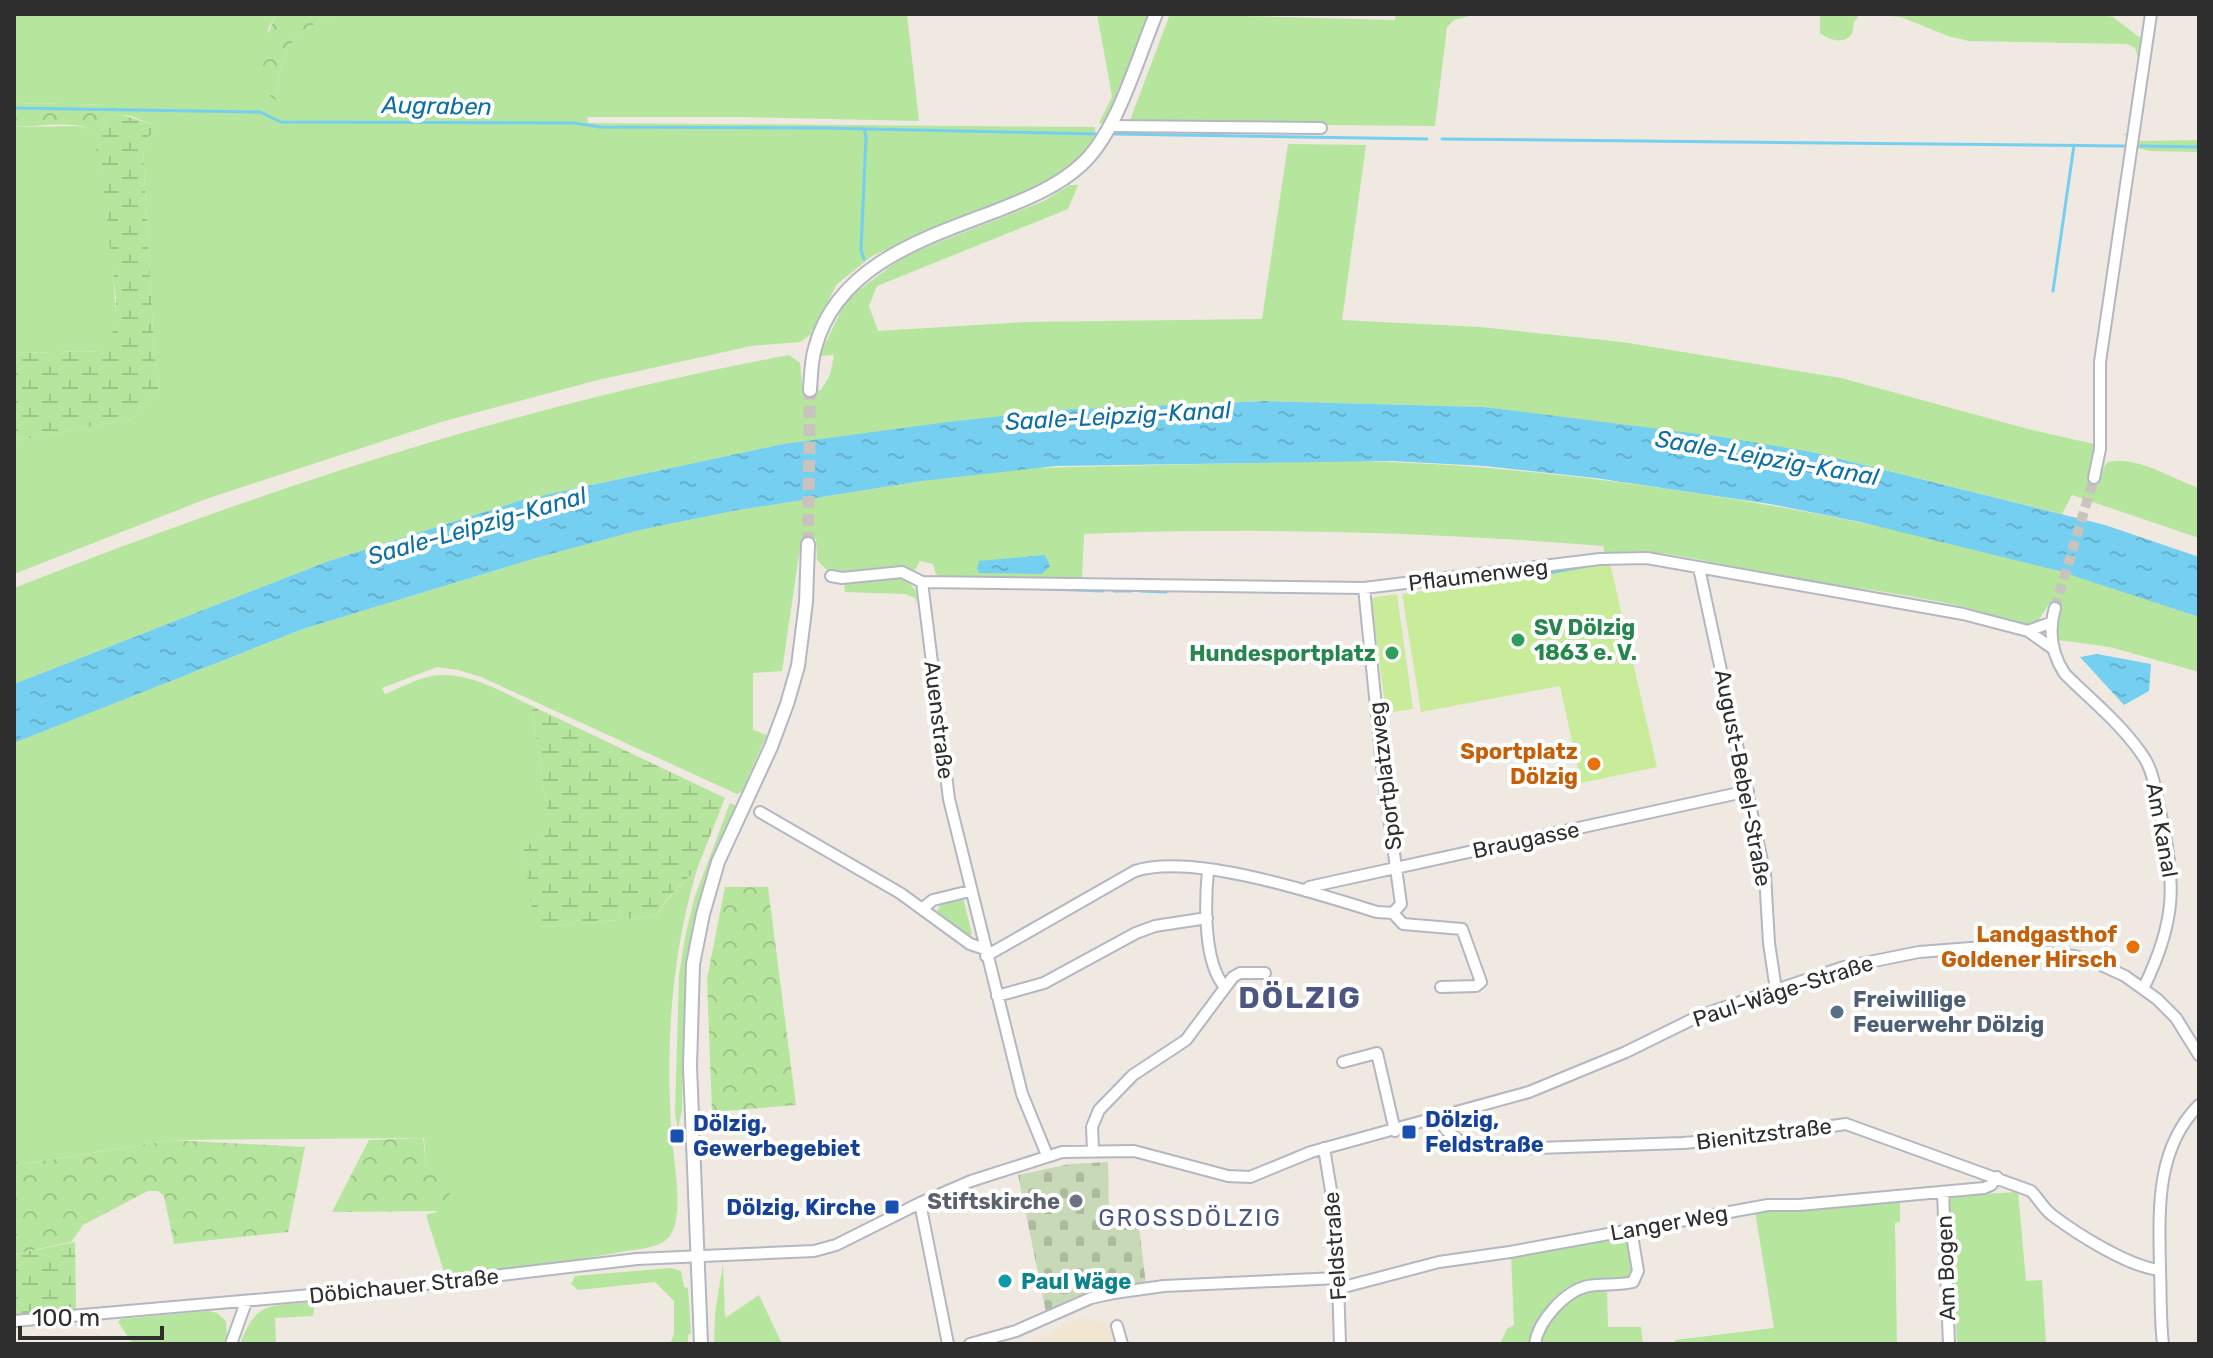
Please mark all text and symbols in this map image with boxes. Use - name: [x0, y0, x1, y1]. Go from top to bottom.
- water label: Augraben: [380, 91, 492, 121]
- water label: Saale-Leipzig-Kanal: [1004, 396, 1233, 436]
- water label: Saale-Leipzig-Kanal: [1653, 425, 1882, 492]
- water label: Saale-Leipzig-Kanal: [364, 481, 591, 571]
- street label: Pflaumenweg: [1407, 553, 1549, 597]
- place label: SV Dölzig 1863 e. V.: [1534, 614, 1637, 666]
- marker: SV Dölzig 1863 e. V.: [1509, 631, 1527, 649]
- place label: Hundesportplatz: [1189, 640, 1376, 667]
- marker: Hundesportplatz: [1383, 644, 1401, 662]
- street label: Auenstraße: [918, 659, 960, 781]
- street label: August-Bebel-Straße: [1709, 667, 1777, 889]
- street label: Sportplatzweg: [1362, 700, 1408, 852]
- place label: Sportplatz Dölzig: [1460, 738, 1578, 790]
- marker: Sportplatz Dölzig: [1585, 755, 1603, 773]
- street label: Am Kanal: [2140, 781, 2184, 879]
- street label: Braugasse: [1470, 816, 1582, 864]
- place label: Landgasthof Goldener Hirsch: [1941, 921, 2117, 973]
- marker: Landgasthof Goldener Hirsch: [2124, 938, 2142, 956]
- street label: Paul-Wäge-Straße: [1690, 949, 1876, 1033]
- district label: DÖLZIG: [1238, 980, 1362, 1016]
- place label: Freiwillige Feuerwehr Dölzig: [1853, 986, 2044, 1038]
- marker: Freiwillige Feuerwehr Dölzig: [1828, 1003, 1846, 1021]
- place label: Dölzig, Feldstraße: [1425, 1106, 1544, 1158]
- place label: Dölzig, Gewerbegebiet: [693, 1110, 860, 1162]
- street label: Bienitzstraße: [1695, 1112, 1833, 1156]
- marker: Dölzig, Feldstraße: [1400, 1123, 1418, 1141]
- marker: Dölzig, Gewerbegebiet: [668, 1127, 686, 1145]
- place label: Stiftskirche: [927, 1188, 1060, 1215]
- street label: Feldstraße: [1318, 1191, 1352, 1301]
- marker: Stiftskirche: [1067, 1192, 1085, 1210]
- place label: Dölzig, Kirche: [726, 1194, 876, 1221]
- marker: Dölzig, Kirche: [883, 1198, 901, 1216]
- street label: Langer Weg: [1608, 1199, 1730, 1247]
- district label: GROSSDÖLZIG: [1098, 1204, 1282, 1232]
- street label: Am Bogen: [1931, 1215, 1961, 1321]
- street label: Döbichauer Straße: [308, 1263, 500, 1309]
- place label: Paul Wäge: [1021, 1268, 1131, 1295]
- marker: Paul Wäge: [996, 1272, 1014, 1290]
- scale bar: [20, 1290, 162, 1340]
- text: 100 m: [32, 1304, 100, 1332]

